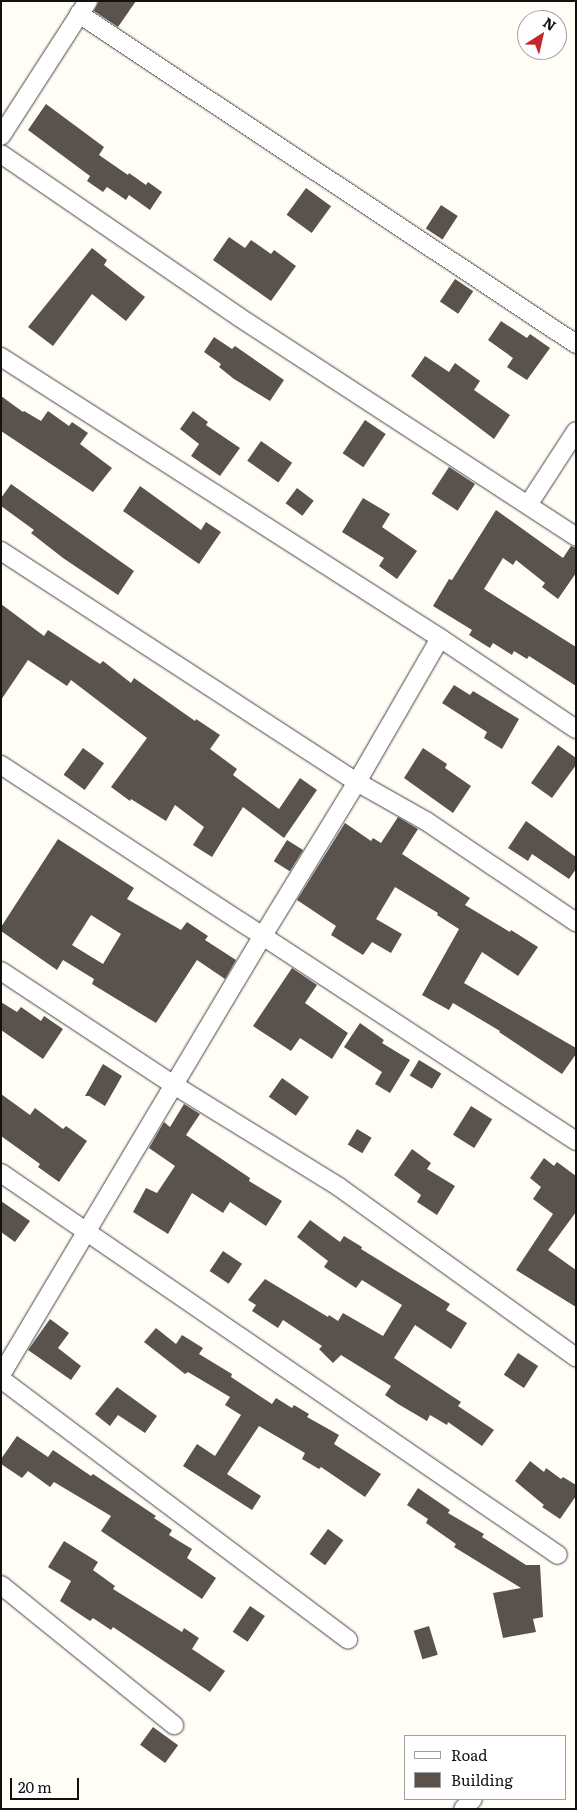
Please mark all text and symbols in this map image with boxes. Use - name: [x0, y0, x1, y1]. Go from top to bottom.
- north arrow: [517, 10, 567, 60]
- text: N: [539, 12, 561, 35]
- legend: [404, 1735, 567, 1800]
- text: Road: [451, 1743, 487, 1766]
- scale bar: [12, 1768, 81, 1800]
- text: Building: [451, 1768, 513, 1791]
- text: 20 m: [18, 1775, 52, 1798]

